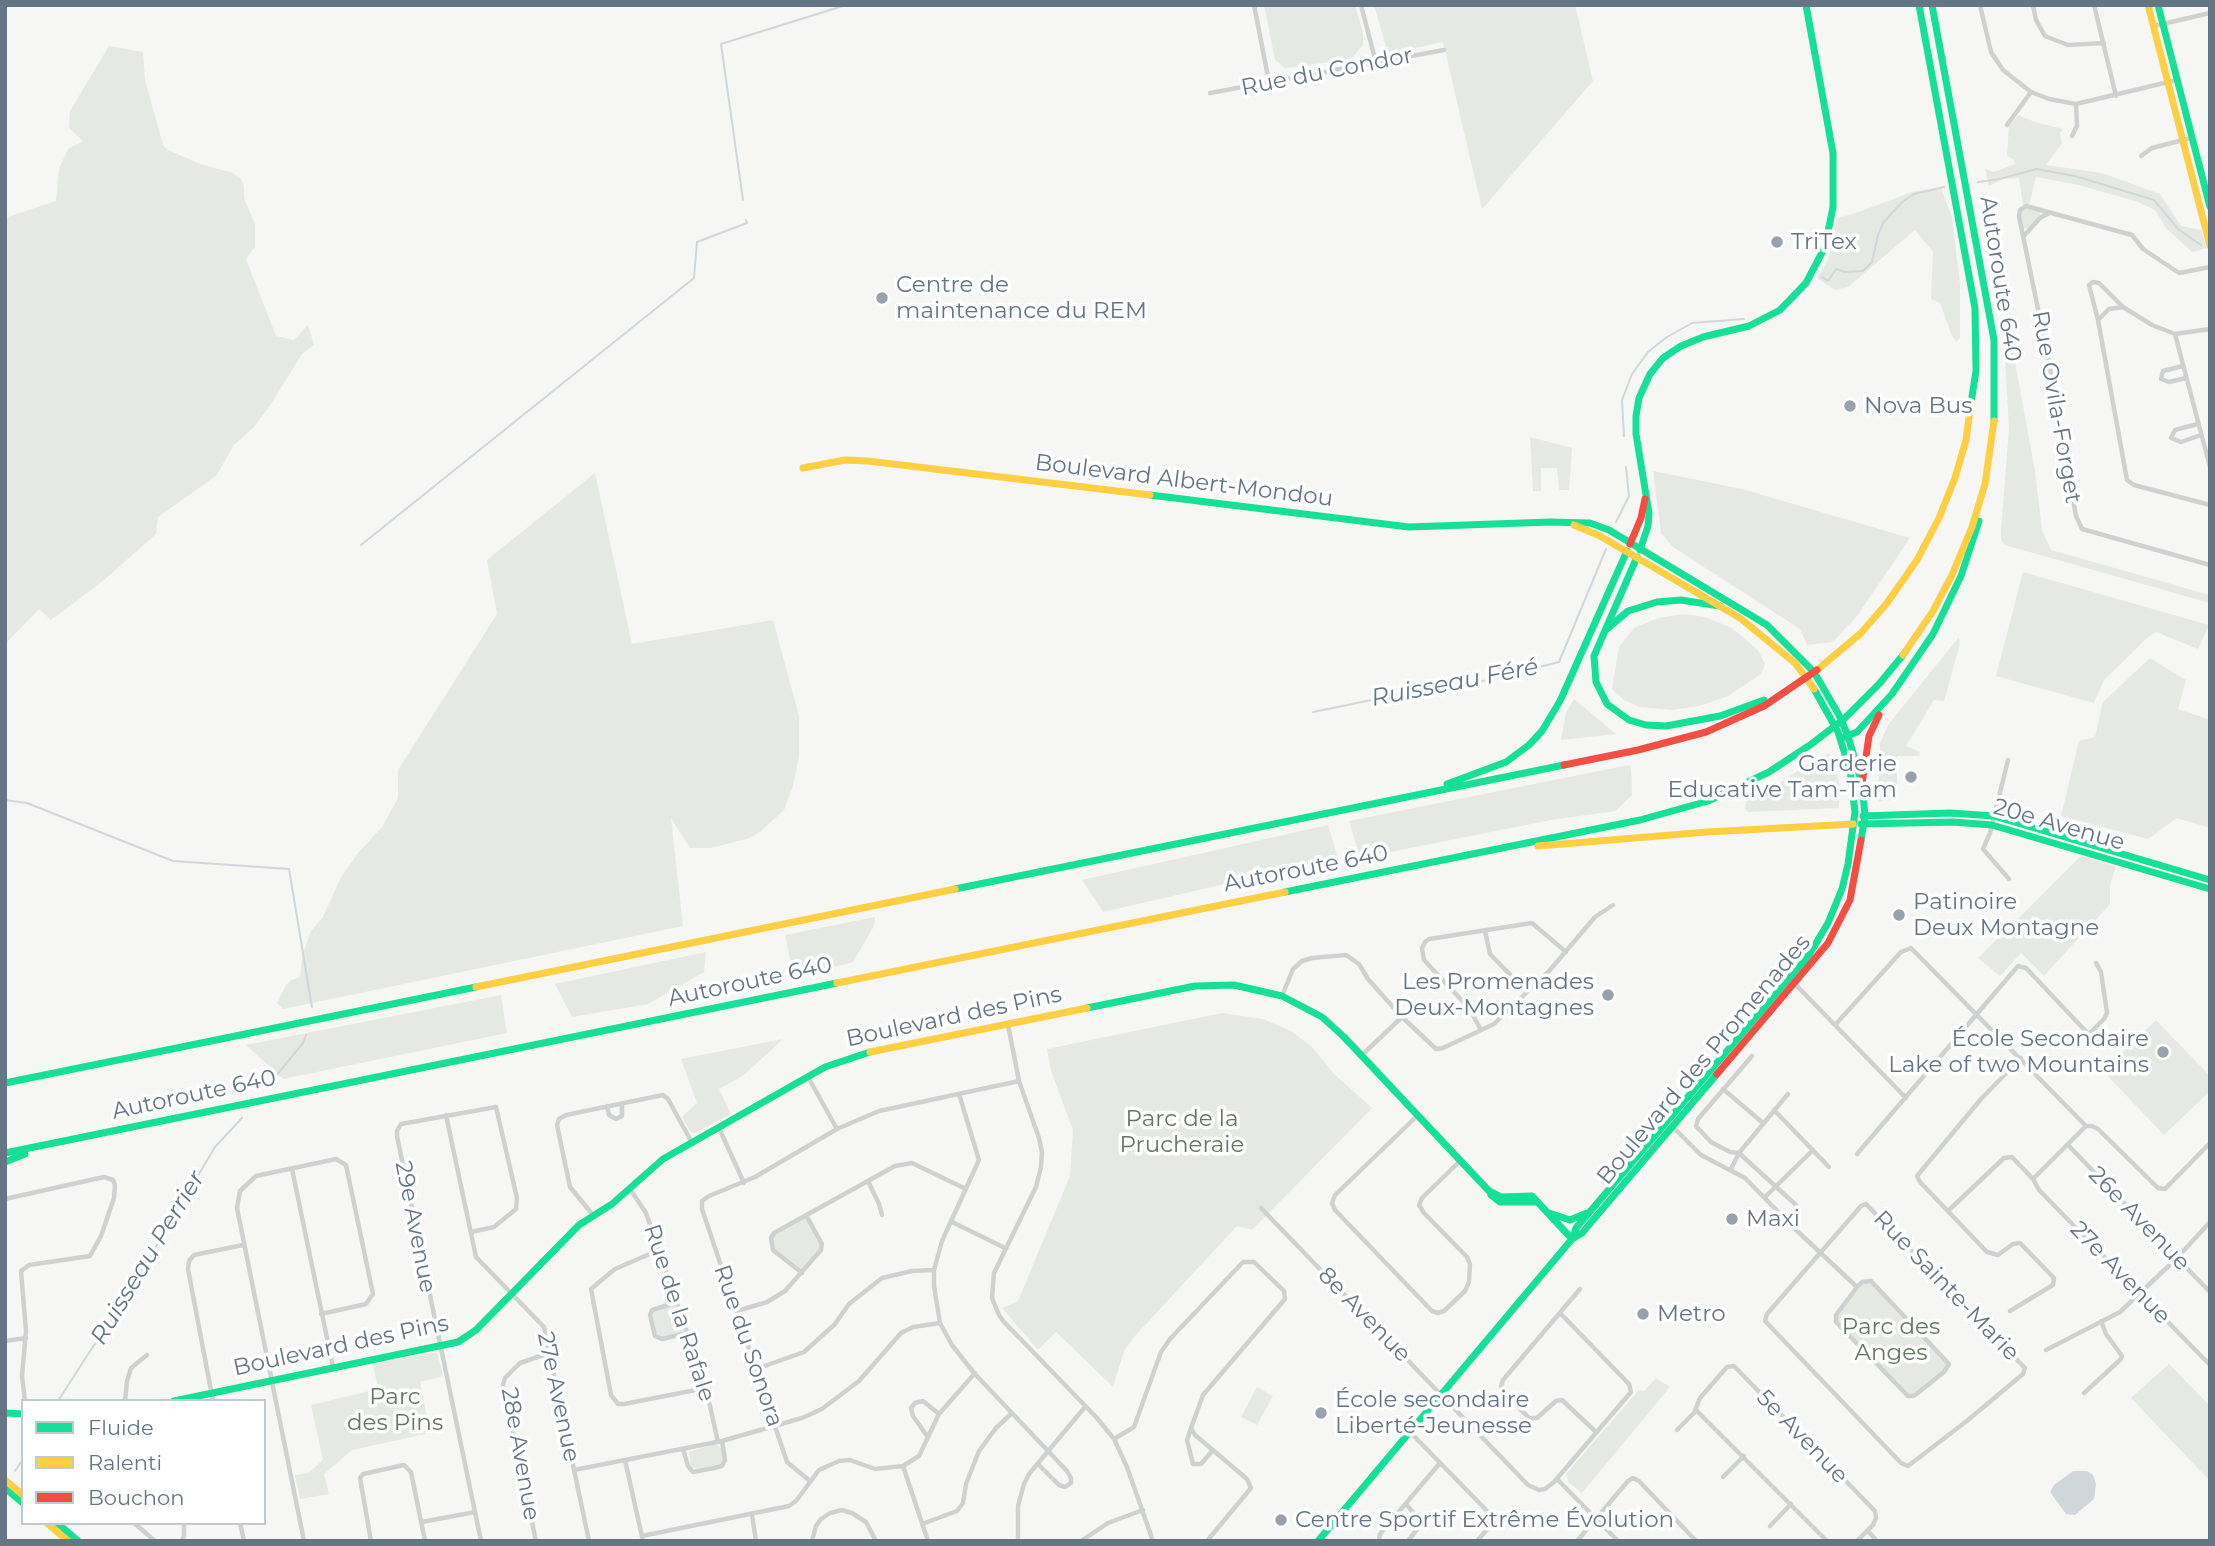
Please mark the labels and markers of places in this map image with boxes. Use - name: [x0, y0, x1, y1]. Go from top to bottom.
- place label: TriTex: [1791, 228, 1857, 256]
- marker: TriTex: [1769, 234, 1785, 250]
- place label: Centre de maintenance du REM: [896, 271, 1147, 325]
- marker: Centre de maintenance du REM: [874, 290, 890, 306]
- place label: Nova Bus: [1864, 392, 1972, 420]
- marker: Nova Bus: [1842, 398, 1858, 414]
- place label: Garderie Educative Tam-Tam: [1668, 750, 1897, 804]
- marker: Garderie Educative Tam-Tam: [1903, 769, 1919, 785]
- place label: Patinoire Deux Montagne: [1913, 888, 2099, 942]
- marker: Patinoire Deux Montagne: [1891, 907, 1907, 923]
- place label: Les Promenades Deux-Montagnes: [1394, 968, 1594, 1022]
- marker: Les Promenades Deux-Montagnes: [1600, 987, 1616, 1003]
- place label: École Secondaire Lake of two Mountains: [1888, 1025, 2149, 1079]
- marker: École Secondaire Lake of two Mountains: [2155, 1044, 2171, 1060]
- place label: Maxi: [1746, 1205, 1800, 1233]
- marker: Maxi: [1724, 1211, 1740, 1227]
- place label: Metro: [1657, 1300, 1726, 1328]
- marker: Metro: [1635, 1306, 1651, 1322]
- place label: École secondaire Liberté-Jeunesse: [1335, 1386, 1532, 1440]
- marker: École secondaire Liberté-Jeunesse: [1313, 1405, 1329, 1421]
- place label: Centre Sportif Extrême Évolution: [1295, 1506, 1674, 1534]
- marker: Centre Sportif Extrême Évolution: [1273, 1512, 1289, 1528]

